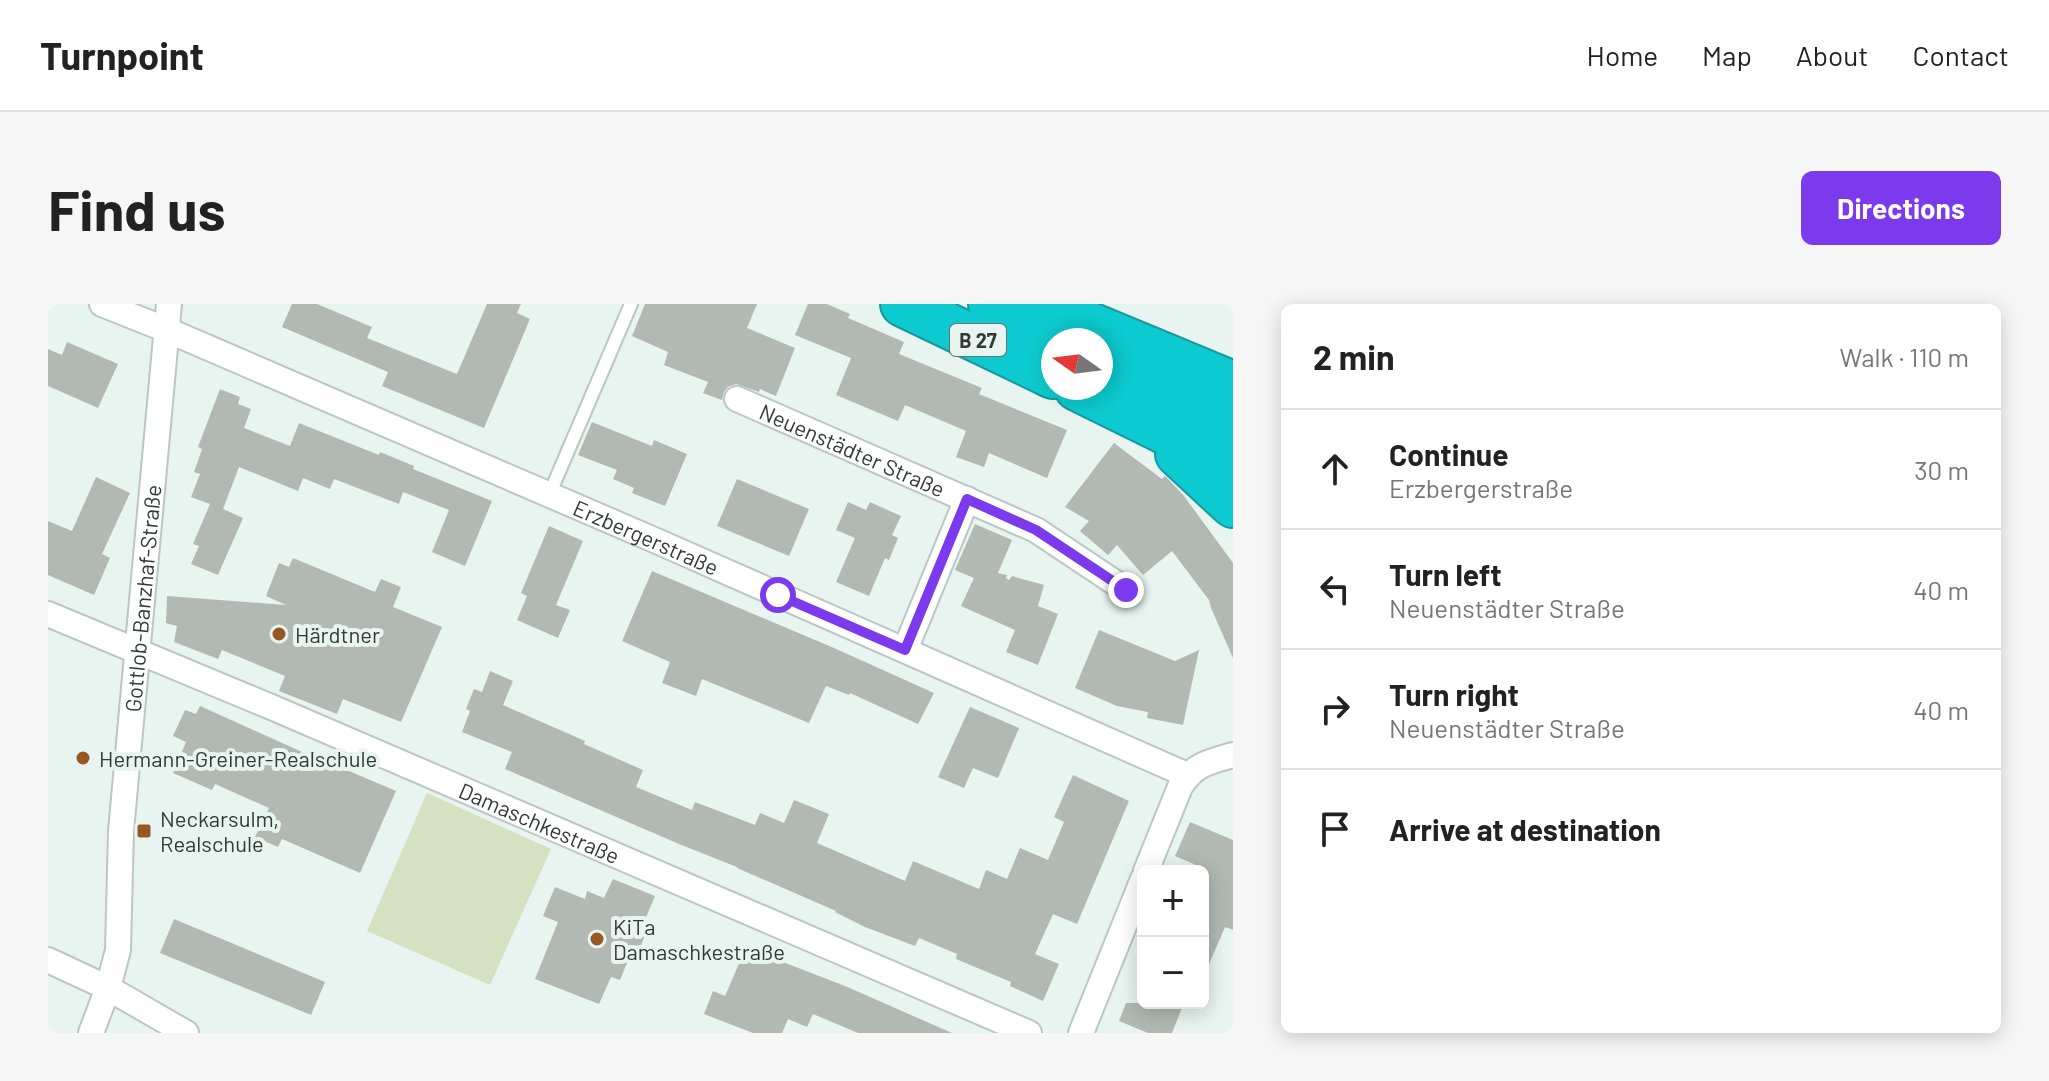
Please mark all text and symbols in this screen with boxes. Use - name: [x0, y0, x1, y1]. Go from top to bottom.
- text: Turnpoint: [40, 32, 204, 78]
- text: Home: [1587, 38, 1658, 72]
- text: Map: [1702, 38, 1752, 72]
- text: About: [1796, 38, 1868, 72]
- text: Contact: [1912, 38, 2009, 72]
- button: Directions: [1801, 171, 2001, 245]
- text: Find us: [48, 175, 226, 242]
- road number: B 27: [950, 324, 1006, 356]
- north arrow: [1041, 328, 1113, 400]
- text: 2 min: [1313, 336, 1395, 377]
- text: Walk · 110 m: [1840, 341, 1969, 372]
- street label: Neuenstädter Straße: [756, 398, 949, 502]
- text: Continue: [1389, 436, 1509, 472]
- icon: ahead: [1313, 447, 1357, 491]
- text: 30 m: [1914, 454, 1969, 485]
- text: Erzbergerstraße: [1389, 472, 1573, 503]
- street label: Gottlob-Banzhaf-Straße: [119, 484, 165, 713]
- street label: Erzbergerstraße: [570, 494, 723, 580]
- text: Turn left: [1389, 556, 1502, 592]
- icon: left: [1313, 567, 1357, 611]
- route end: [1108, 572, 1144, 608]
- text: 40 m: [1913, 574, 1969, 605]
- route start: [760, 577, 796, 613]
- text: Neuenstädter Straße: [1389, 592, 1625, 623]
- place label: Härdtner: [295, 621, 380, 647]
- marker: Härdtner: [270, 625, 288, 643]
- text: Turn right: [1389, 676, 1519, 712]
- icon: right: [1313, 687, 1357, 731]
- text: 40 m: [1913, 694, 1969, 725]
- text: Neuenstädter Straße: [1389, 712, 1625, 743]
- place label: Hermann-Greiner-Realschule: [99, 745, 377, 771]
- marker: Hermann-Greiner-Realschule: [74, 749, 92, 767]
- street label: Damaschkestraße: [455, 777, 624, 868]
- place label: Neckarsulm, Realschule: [160, 805, 279, 856]
- icon: arrive: [1313, 807, 1357, 851]
- text: Arrive at destination: [1389, 811, 1661, 847]
- marker: Neckarsulm, Realschule: [135, 822, 153, 840]
- map controls: [1137, 865, 1209, 1009]
- button: +: [1137, 865, 1209, 937]
- place label: KiTa Damaschkestraße: [613, 913, 785, 964]
- marker: KiTa Damaschkestraße: [588, 930, 606, 948]
- button: −: [1137, 937, 1209, 1009]

